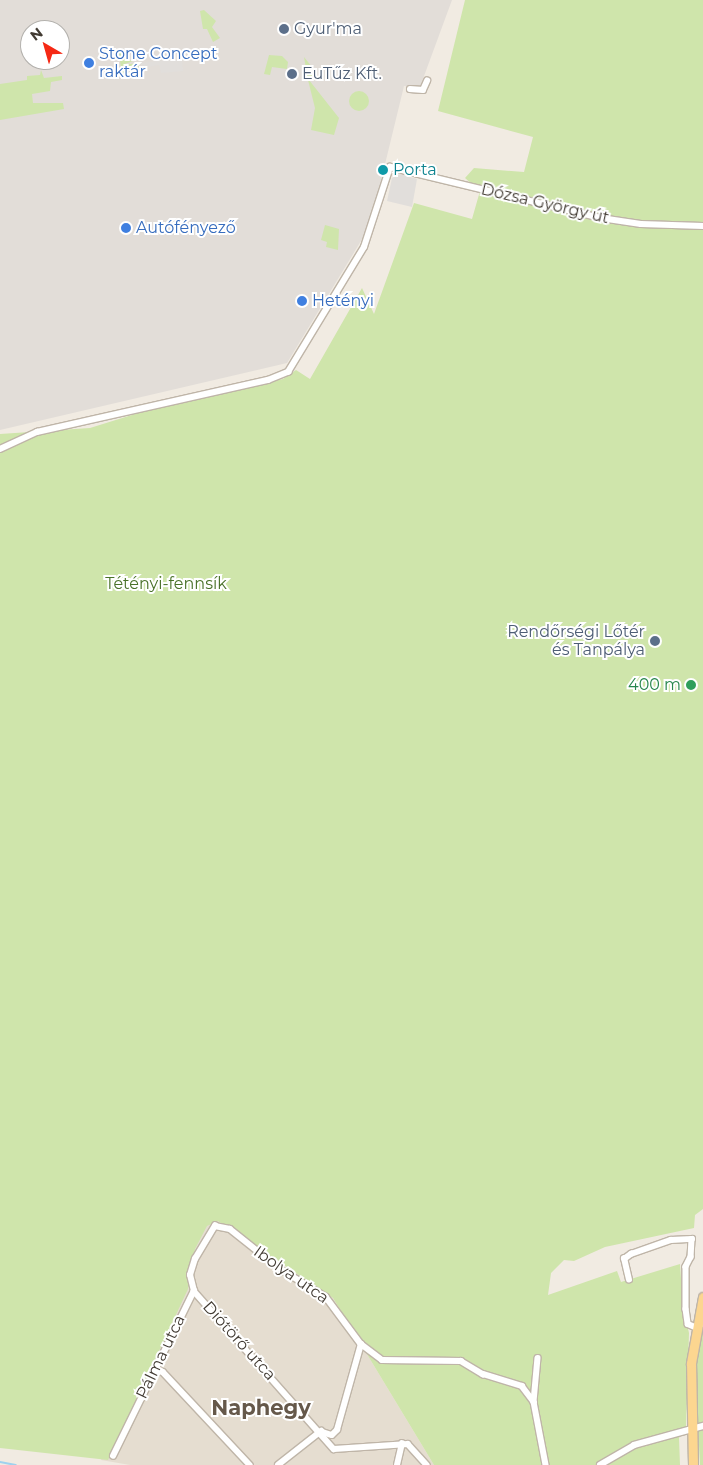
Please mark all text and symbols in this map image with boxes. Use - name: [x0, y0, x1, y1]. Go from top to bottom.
- place label: Gyur'ma: [294, 19, 362, 39]
- north arrow: [20, 20, 70, 70]
- text: N: [26, 23, 46, 45]
- marker: Gyur'ma: [278, 23, 290, 35]
- place label: Stone Concept raktár: [99, 44, 217, 82]
- marker: Stone Concept raktár: [83, 57, 95, 69]
- place label: EuTűz Kft.: [302, 64, 382, 84]
- marker: EuTűz Kft.: [286, 68, 298, 80]
- place label: Porta: [393, 160, 437, 180]
- marker: Porta: [377, 164, 389, 176]
- street label: Dózsa György út: [479, 180, 611, 228]
- place label: Autófényező: [136, 218, 236, 238]
- marker: Autófényező: [120, 222, 132, 234]
- place label: Hetényi: [312, 291, 374, 311]
- marker: Hetényi: [296, 295, 308, 307]
- park label: Tétényi-fennsík: [105, 574, 227, 594]
- place label: Rendőrségi Lőtér és Tanpálya: [507, 622, 645, 660]
- marker: Rendőrségi Lőtér és Tanpálya: [649, 635, 661, 647]
- place label: 400 m: [628, 675, 681, 695]
- marker: 400 m: [685, 679, 697, 691]
- street label: Ibolya utca: [250, 1242, 332, 1308]
- street label: Diótörő utca: [199, 1298, 279, 1384]
- street label: Pálma utca: [132, 1312, 190, 1402]
- district label: Naphegy: [211, 1395, 311, 1421]

